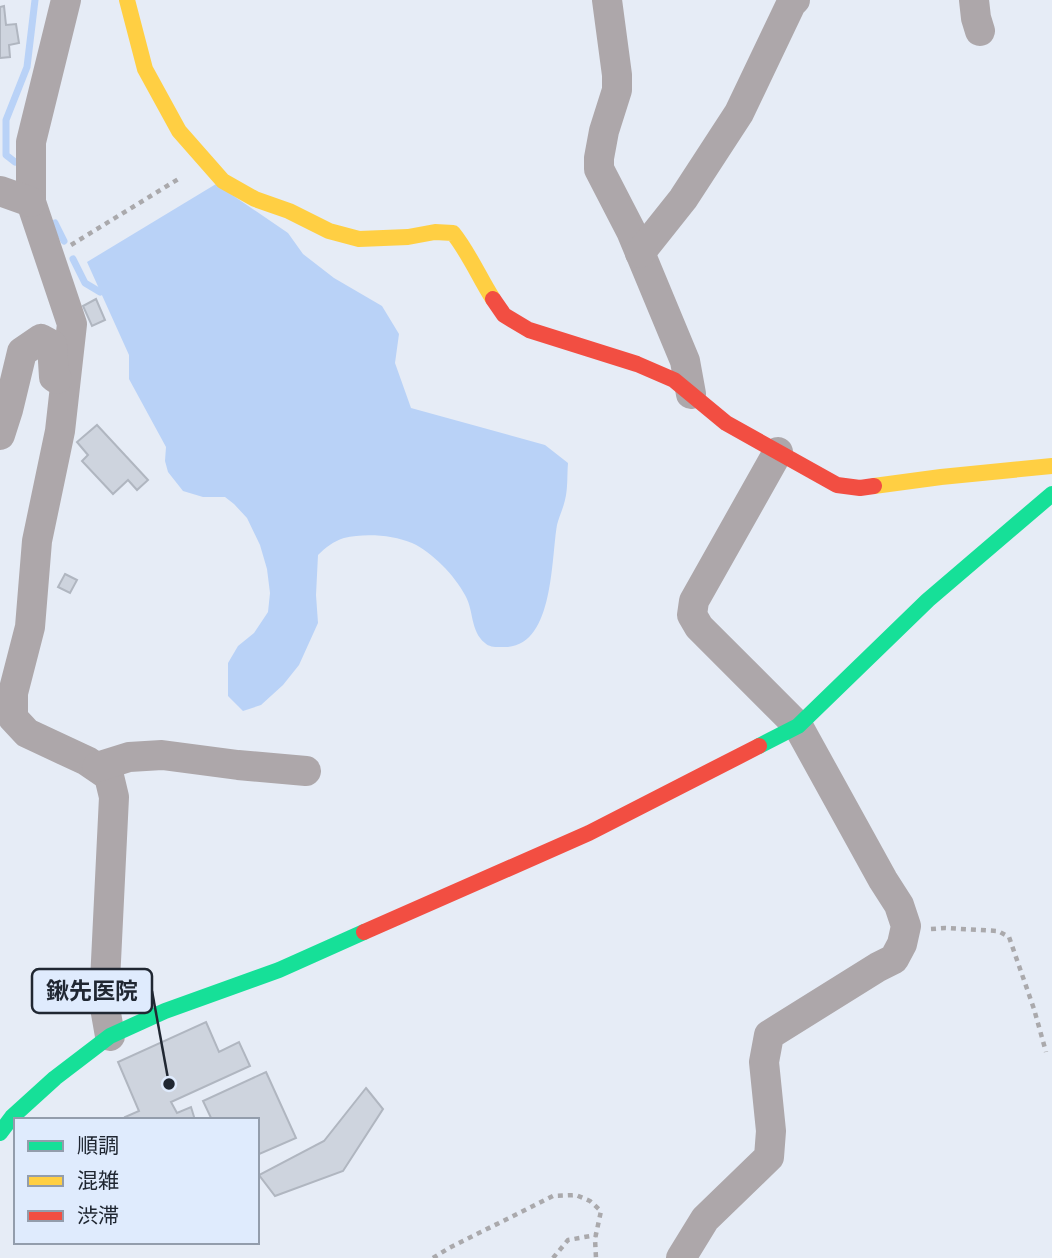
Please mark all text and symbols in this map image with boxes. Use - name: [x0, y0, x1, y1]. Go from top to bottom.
- callout: 鍬先医院: [32, 969, 152, 1013]
- text: 鍬先医院: [46, 976, 138, 1005]
- legend: [14, 1118, 259, 1244]
- text: 順調: [77, 1132, 119, 1159]
- text: 混雑: [77, 1167, 119, 1194]
- text: 渋滞: [77, 1202, 119, 1229]

